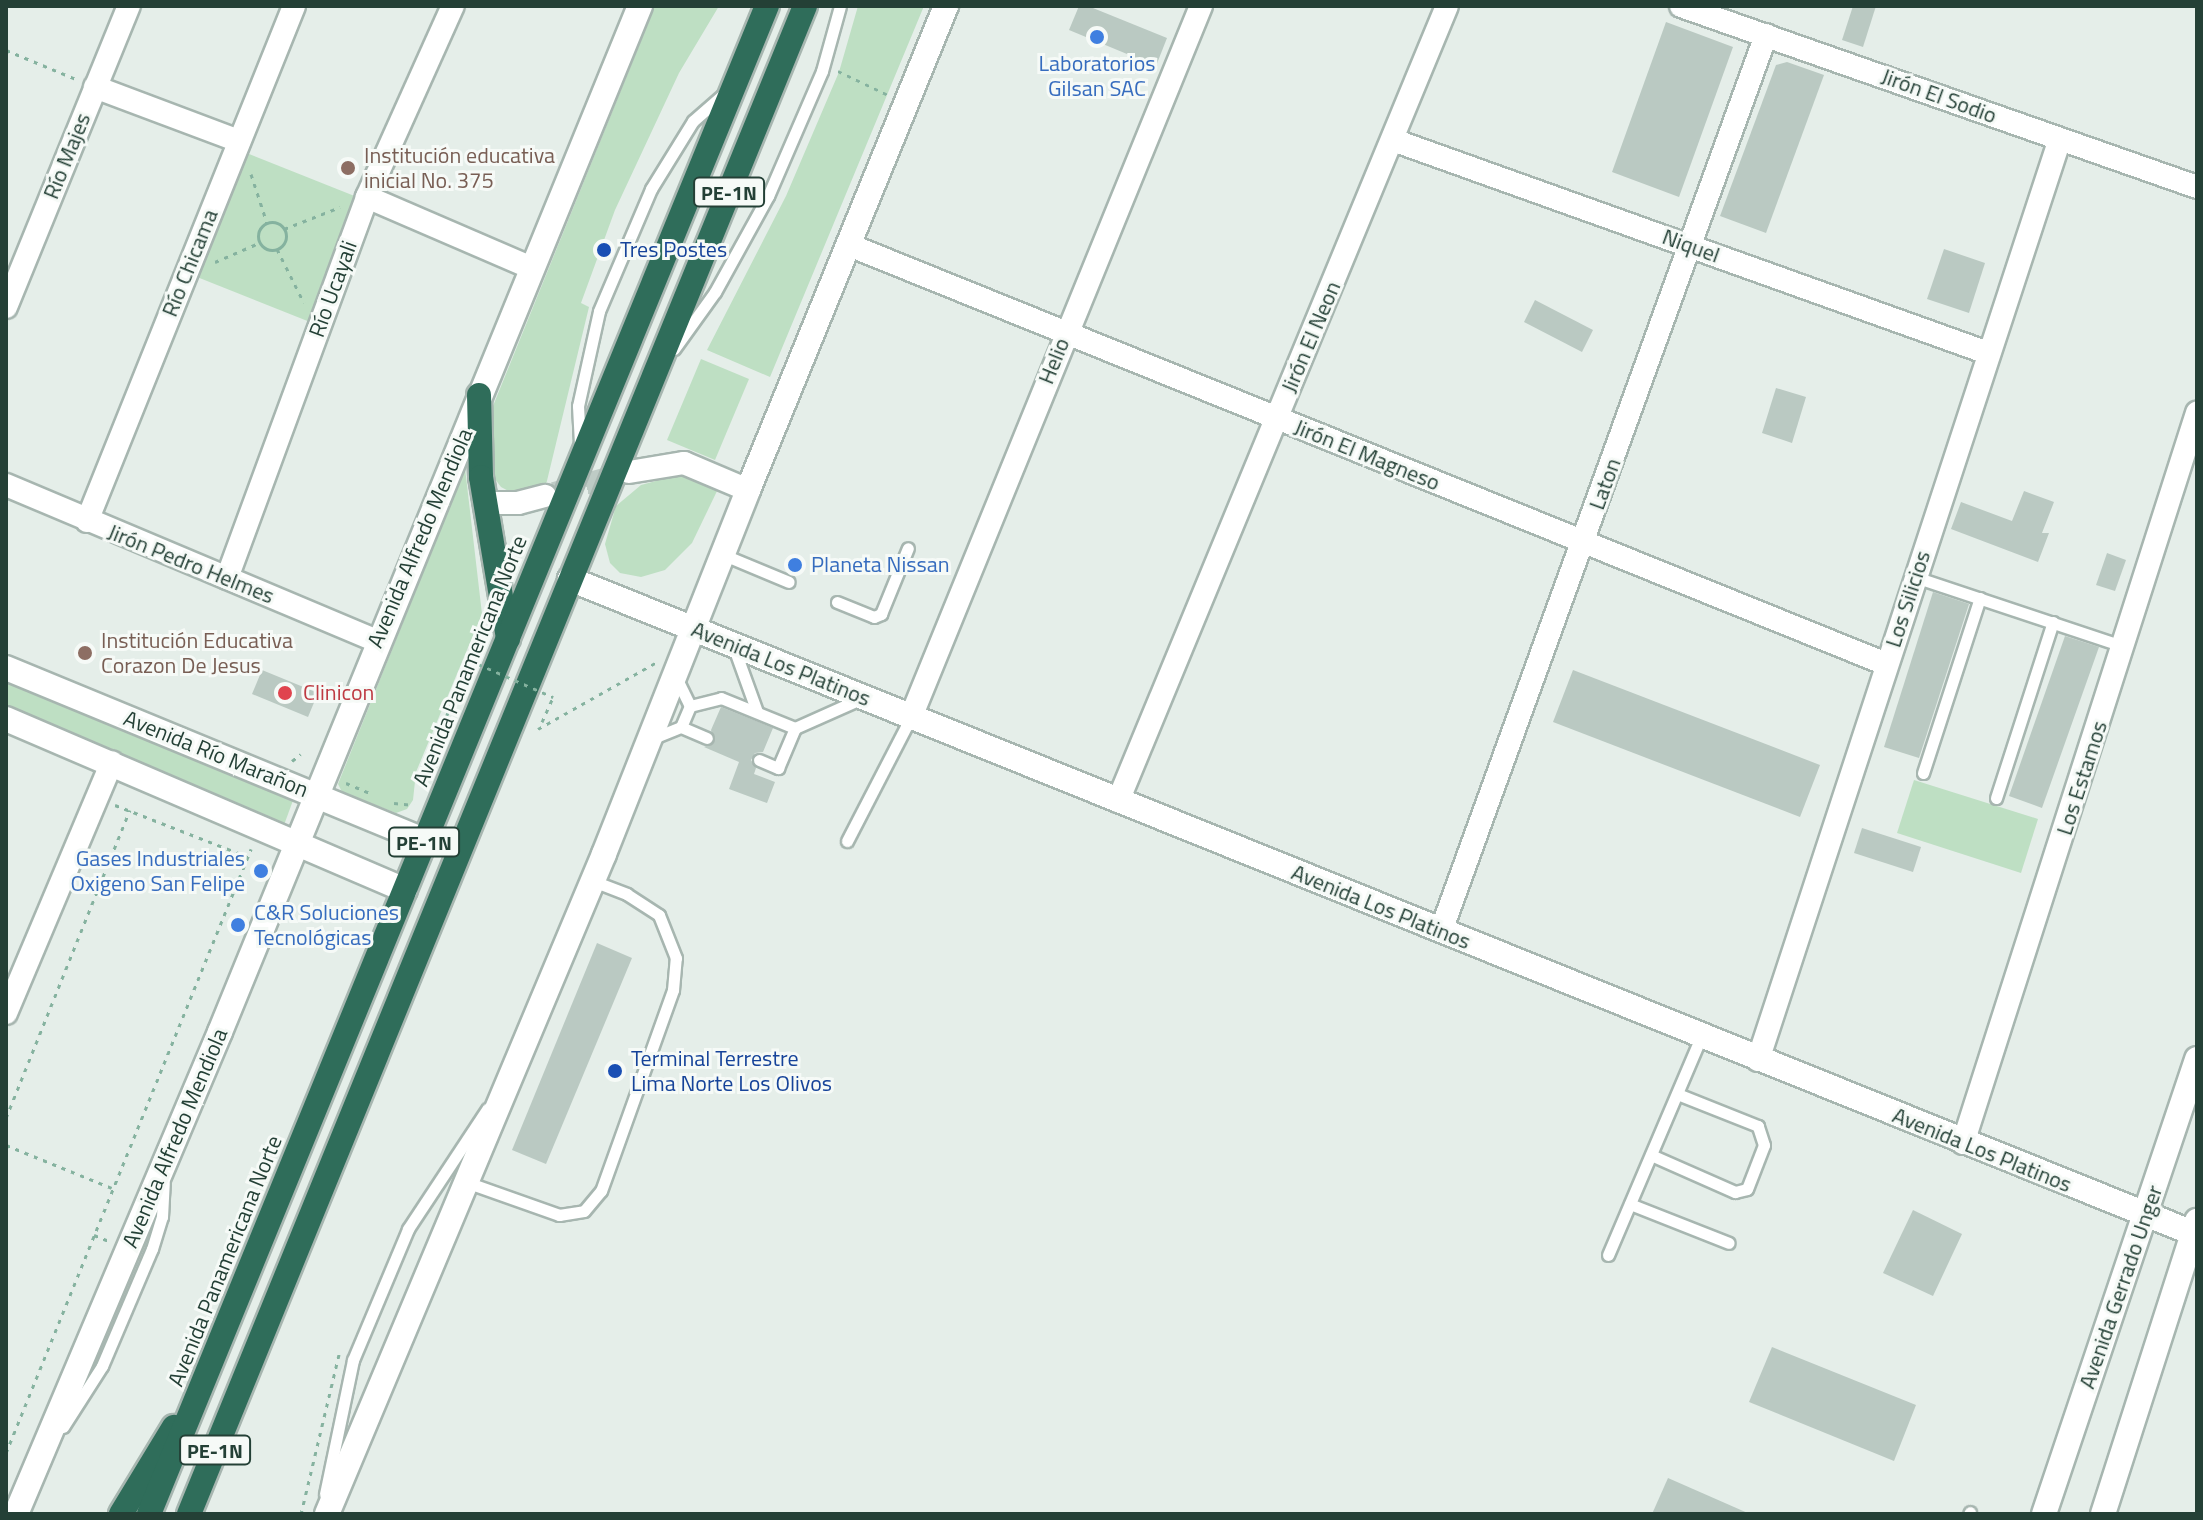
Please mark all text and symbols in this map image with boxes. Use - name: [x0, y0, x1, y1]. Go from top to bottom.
- marker: Laboratorios Gilsan SAC: [1088, 28, 1106, 46]
- place label: Laboratorios Gilsan SAC: [1039, 50, 1155, 102]
- street label: Jirón El Sodio: [1878, 63, 2000, 129]
- street label: Río Majes: [38, 109, 96, 203]
- place label: Institución educativa inicial No. 375: [364, 142, 555, 194]
- marker: Institución educativa inicial No. 375: [339, 159, 357, 177]
- road number: PE-1N: [693, 176, 765, 208]
- street label: Río Chicama: [157, 205, 223, 321]
- street label: Niquel: [1659, 223, 1723, 269]
- street label: Río Ucayali: [303, 237, 363, 341]
- place label: Tres Postes: [620, 237, 727, 263]
- marker: Tres Postes: [595, 241, 613, 259]
- street label: Jirón El Neon: [1276, 277, 1346, 397]
- street label: Helio: [1033, 334, 1075, 388]
- street label: Jirón El Magneso: [1290, 414, 1444, 496]
- street label: Avenida Alfredo Mendiola: [362, 424, 478, 652]
- street label: Laton: [1584, 455, 1626, 513]
- street label: Jirón Pedro Helmes: [104, 519, 278, 609]
- street label: Avenida Panamericana Norte: [408, 532, 532, 790]
- street label: Los Silicios: [1880, 547, 1936, 651]
- place label: Planeta Nissan: [811, 552, 950, 578]
- marker: Planeta Nissan: [786, 556, 804, 574]
- street label: Avenida Los Platinos: [688, 616, 874, 712]
- place label: Institución Educativa Corazon De Jesus: [101, 627, 293, 678]
- marker: Institución Educativa Corazon De Jesus: [76, 644, 94, 662]
- place label: Clinicon: [303, 680, 374, 706]
- marker: Clinicon: [274, 682, 296, 704]
- street label: Avenida Río Marañon: [120, 705, 312, 803]
- street label: Los Estamos: [2051, 718, 2113, 838]
- road number: PE-1N: [388, 826, 460, 858]
- place label: Gases Industriales Oxigeno San Felipe: [71, 845, 245, 896]
- street label: Avenida Los Platinos: [1288, 859, 1474, 955]
- marker: Gases Industriales Oxigeno San Felipe: [252, 862, 270, 880]
- place label: C&R Soluciones Tecnológicas: [254, 899, 399, 950]
- marker: C&R Soluciones Tecnológicas: [229, 916, 247, 934]
- street label: Avenida Alfredo Mendiola: [117, 1024, 233, 1252]
- place label: Terminal Terrestre Lima Norte Los Olivos: [631, 1045, 832, 1096]
- marker: Terminal Terrestre Lima Norte Los Olivos: [606, 1062, 624, 1080]
- street label: Avenida Los Platinos: [1889, 1102, 2075, 1198]
- street label: Avenida Panamericana Norte: [163, 1132, 287, 1390]
- street label: Avenida Gerrado Unger: [2074, 1182, 2168, 1392]
- road number: PE-1N: [179, 1434, 251, 1466]

